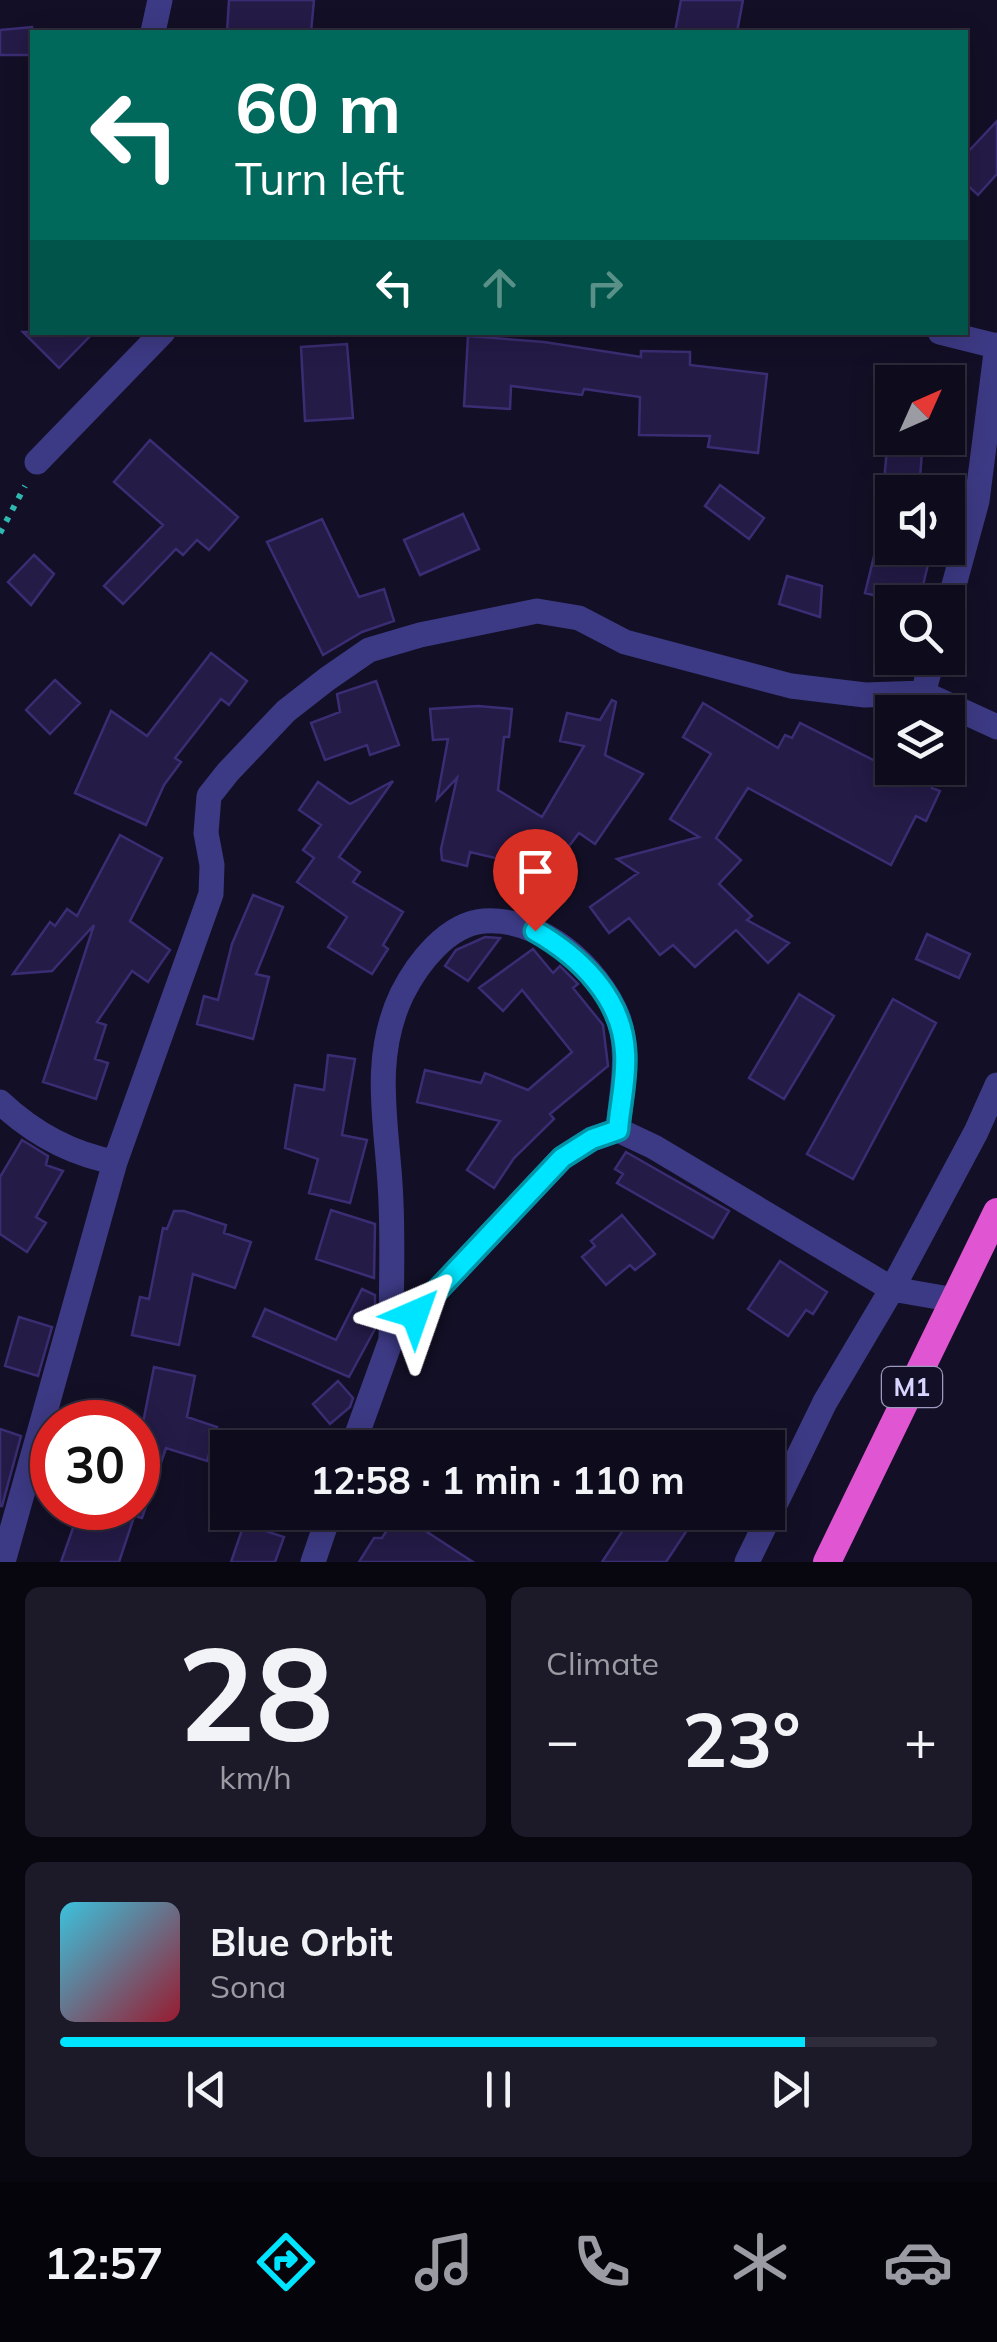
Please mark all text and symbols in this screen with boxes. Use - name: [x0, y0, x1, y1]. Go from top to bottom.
- text: 60 m: [235, 63, 401, 151]
- icon: left: [70, 70, 200, 200]
- text: Turn left: [235, 150, 404, 206]
- icon: left: [367, 260, 422, 315]
- icon: ahead: [472, 260, 527, 315]
- icon: right: [577, 260, 632, 315]
- north arrow: [875, 365, 965, 455]
- map controls: [875, 365, 965, 785]
- button: sound: [875, 475, 965, 565]
- button: search: [875, 585, 965, 675]
- button: layers: [875, 695, 965, 785]
- pin: [493, 829, 578, 932]
- icon: arrive: [508, 844, 563, 899]
- position arrow: [363, 1262, 467, 1366]
- road number: M1: [882, 1367, 942, 1407]
- speed limit sign: 30: [30, 1400, 160, 1530]
- text: 12:58 · 1 min · 110 m: [310, 1456, 685, 1504]
- text: 28: [177, 1610, 334, 1774]
- text: Climate: [546, 1643, 659, 1683]
- text: 23°: [682, 1692, 801, 1786]
- text: −: [546, 1705, 579, 1774]
- text: +: [904, 1705, 937, 1774]
- text: km/h: [219, 1757, 292, 1797]
- text: Blue Orbit: [210, 1918, 393, 1966]
- text: Sona: [210, 1966, 286, 2006]
- icon: previous: [179, 2062, 234, 2117]
- icon: pause: [471, 2062, 526, 2117]
- icon: next: [763, 2062, 818, 2117]
- icon: directions: [251, 2227, 321, 2297]
- icon: music: [409, 2227, 479, 2297]
- icon: phone: [567, 2227, 637, 2297]
- icon: climate: [725, 2227, 795, 2297]
- icon: car: [883, 2227, 953, 2297]
- text: 12:57: [44, 2234, 163, 2290]

